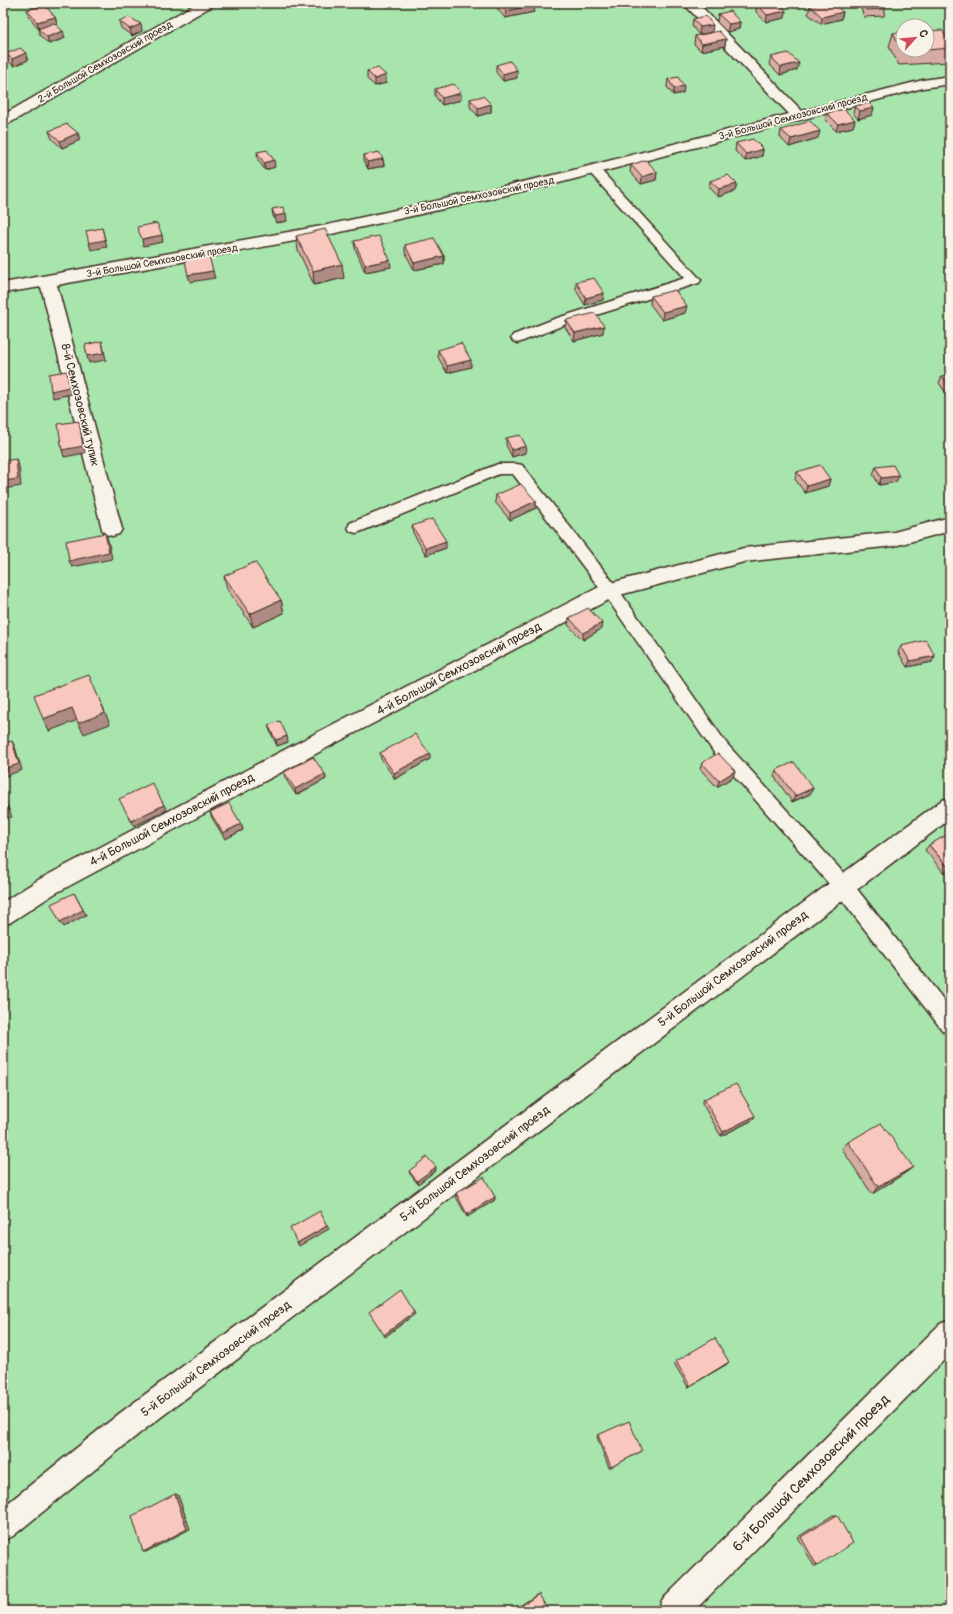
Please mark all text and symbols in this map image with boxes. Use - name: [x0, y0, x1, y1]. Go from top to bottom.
- street label: 2-й Большой Семхозовский проезд: [36, 18, 174, 106]
- north arrow: [895, 18, 935, 58]
- text: С: [916, 28, 931, 40]
- street label: 3-й Большой Семхозовский проезд: [717, 91, 869, 143]
- street label: 3-й Большой Семхозовский проезд: [403, 174, 555, 218]
- street label: 3-й Большой Семхозовский проезд: [86, 242, 238, 280]
- street label: 8-й Семхозовский тупик: [57, 342, 103, 468]
- street label: 4-й Большой Семхозовский проезд: [374, 619, 545, 719]
- street label: 4-й Большой Семхозовский проезд: [87, 770, 258, 870]
- street label: 5-й Большой Семхозовский проезд: [655, 907, 811, 1030]
- street label: 5-й Большой Семхозовский проезд: [397, 1102, 553, 1225]
- street label: 5-й Большой Семхозовский проезд: [138, 1297, 294, 1420]
- street label: 6-й Большой Семхозовский проезд: [729, 1391, 893, 1555]

